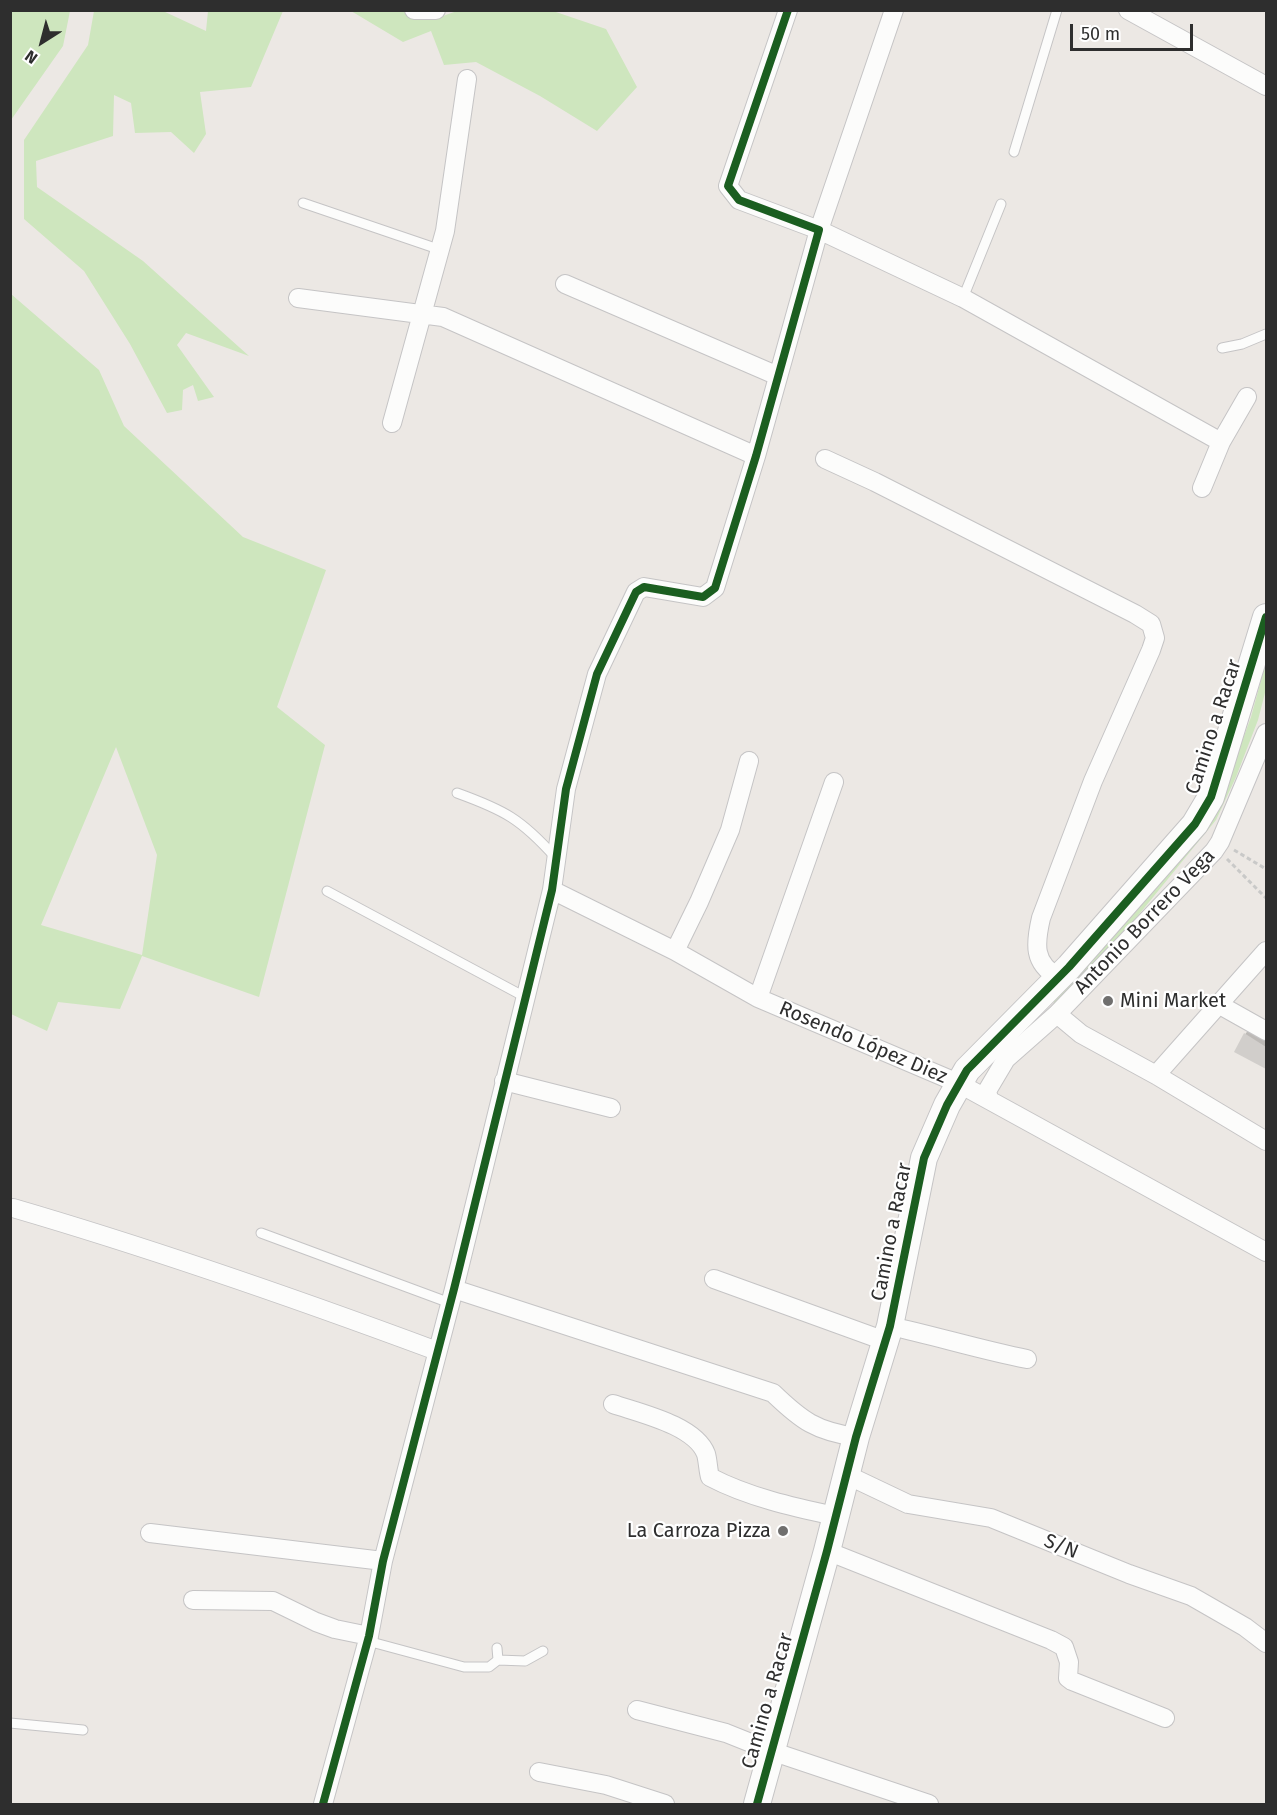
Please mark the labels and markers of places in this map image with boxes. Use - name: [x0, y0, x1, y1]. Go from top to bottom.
- place label: Mini Market: [1120, 989, 1226, 1013]
- marker: Mini Market: [1101, 994, 1115, 1008]
- place label: La Carroza Pizza: [627, 1519, 771, 1543]
- marker: La Carroza Pizza: [776, 1524, 790, 1538]

